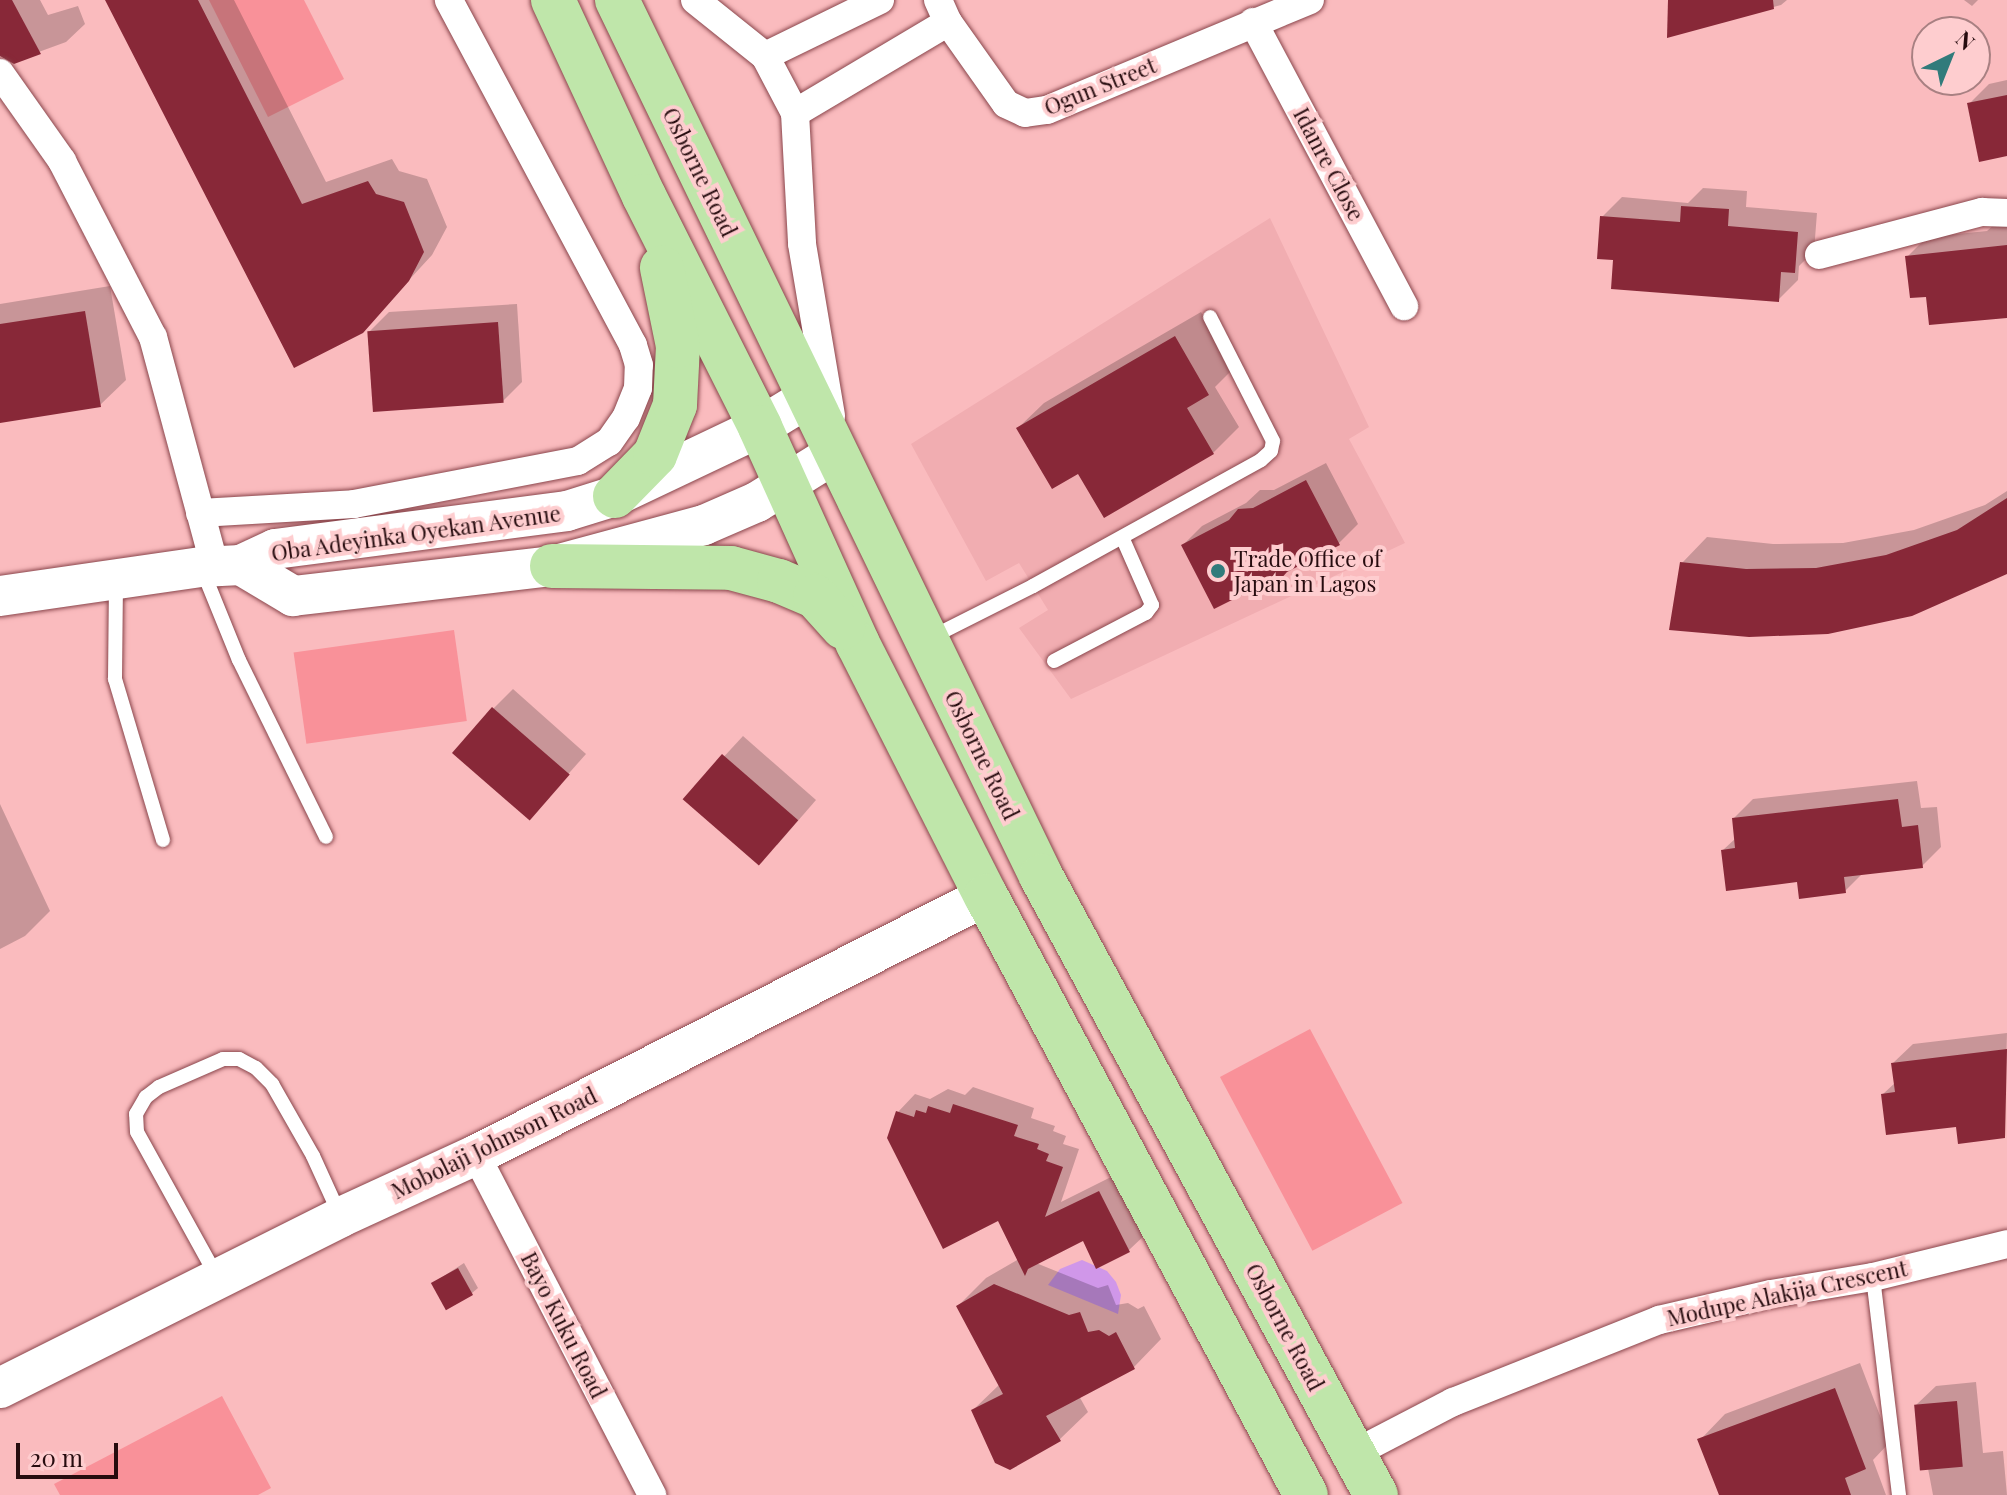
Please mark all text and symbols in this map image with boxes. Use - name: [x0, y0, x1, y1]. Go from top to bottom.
- north arrow: [1911, 16, 1991, 96]
- text: N: [1950, 24, 1982, 56]
- street label: Ogun Street: [1040, 52, 1160, 120]
- street label: Osborne Road: [657, 103, 743, 241]
- street label: Idanre Close: [1288, 103, 1370, 225]
- street label: Oba Adeyinka Oyekan Avenue: [269, 499, 563, 567]
- place label: Trade Office of Japan in Lagos: [1234, 545, 1381, 596]
- marker: Trade Office of Japan in Lagos: [1209, 562, 1227, 580]
- street label: Osborne Road: [939, 686, 1025, 824]
- street label: Mobolaji Johnson Road: [387, 1082, 601, 1204]
- street label: Bayo Kuku Road: [516, 1247, 612, 1403]
- street label: Modupe Alakija Crescent: [1664, 1255, 1910, 1331]
- street label: Osborne Road: [1240, 1259, 1330, 1395]
- scale bar: [20, 1427, 122, 1477]
- text: 20 m: [30, 1441, 83, 1473]

